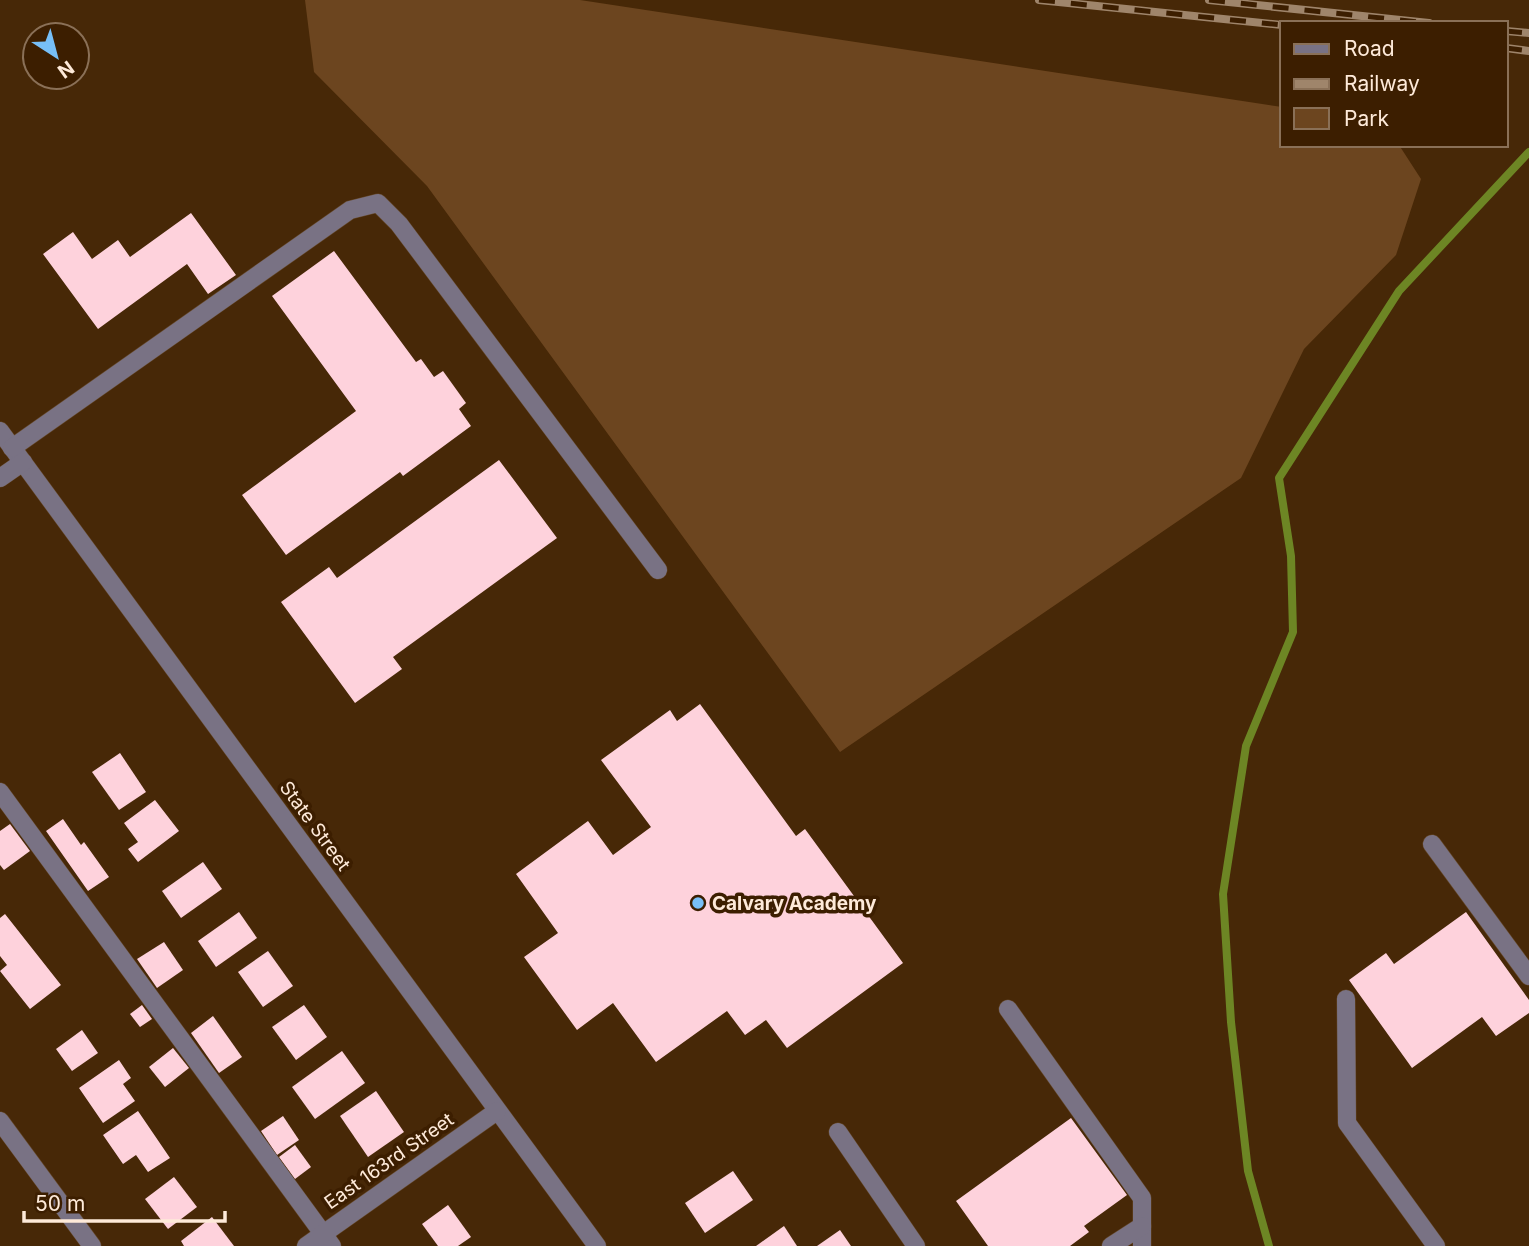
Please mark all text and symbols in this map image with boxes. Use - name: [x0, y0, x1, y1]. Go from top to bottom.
- north arrow: [21, 21, 91, 91]
- legend: [1280, 21, 1508, 147]
- text: Road: [1344, 36, 1395, 61]
- text: N: [53, 56, 78, 83]
- text: Railway: [1344, 71, 1420, 96]
- text: Park: [1344, 106, 1389, 131]
- street label: State Street: [275, 777, 355, 875]
- place label: Calvary Academy: [712, 892, 877, 915]
- marker: Calvary Academy: [690, 895, 706, 911]
- street label: East 163rd Street: [320, 1108, 458, 1214]
- scale bar: [24, 1180, 226, 1224]
- text: 50 m: [35, 1191, 85, 1216]

